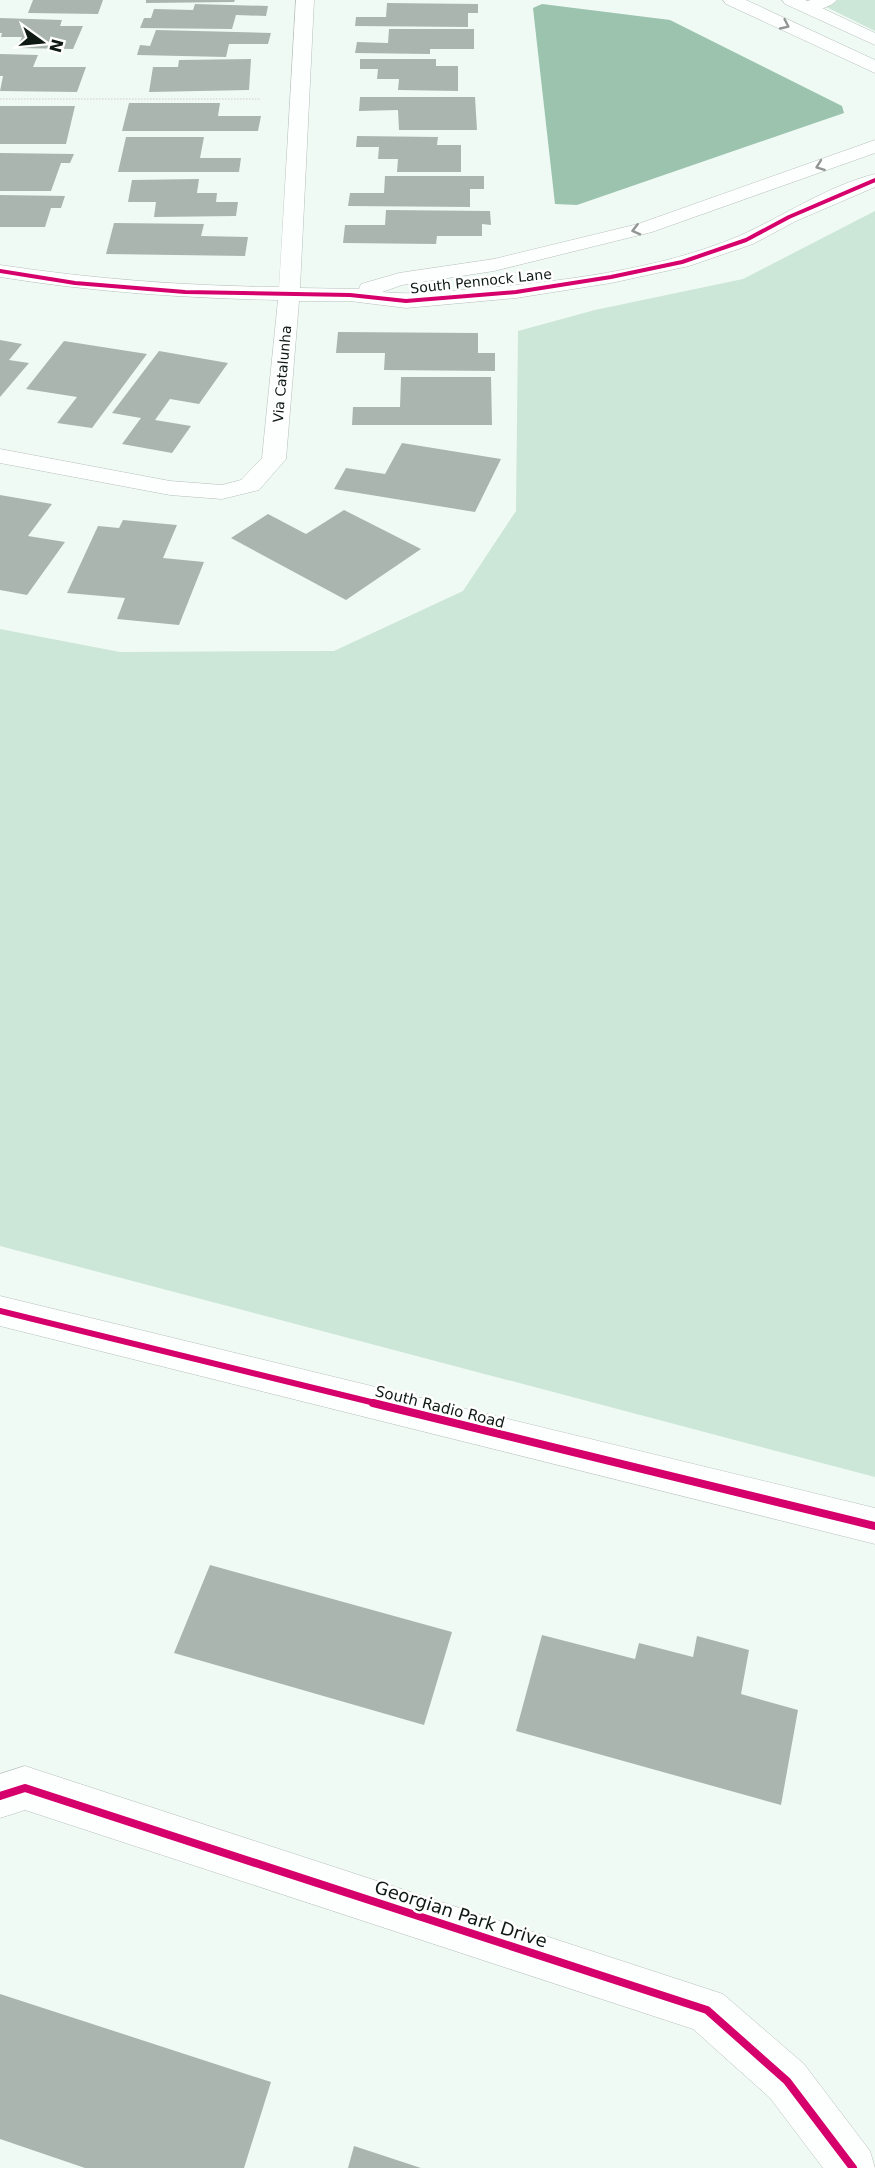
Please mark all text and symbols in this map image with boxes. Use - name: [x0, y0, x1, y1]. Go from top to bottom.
- north arrow: [12, 12, 72, 72]
- one-way arrow: [778, 18, 789, 30]
- text: N: [45, 37, 67, 55]
- one-way arrow: [815, 159, 826, 171]
- one-way arrow: [631, 223, 641, 236]
- street label: South Pennock Lane: [409, 266, 553, 296]
- street label: Via Catalunha: [270, 325, 294, 423]
- street label: South Radio Road: [373, 1382, 507, 1432]
- street label: Georgian Park Drive: [372, 1876, 550, 1952]

